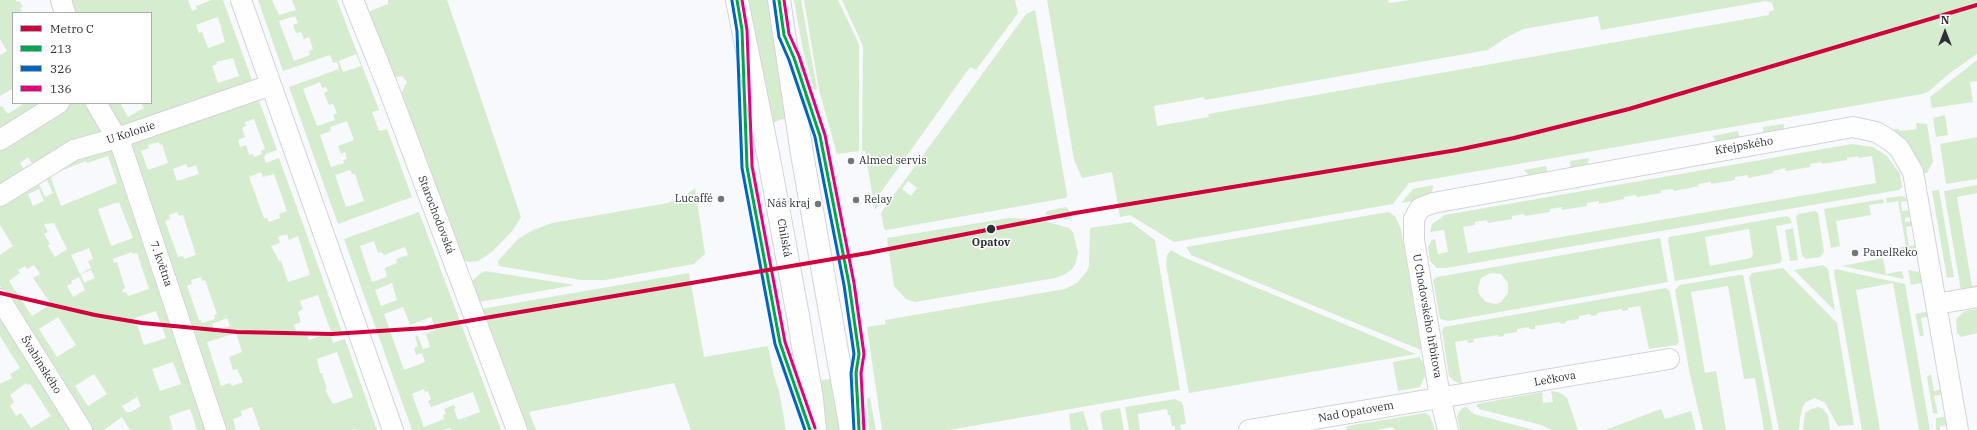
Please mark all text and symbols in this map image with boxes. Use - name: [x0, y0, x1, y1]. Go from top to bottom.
- legend: [12, 12, 152, 104]
- north arrow: [1925, 12, 1965, 52]
- text: N: [1941, 13, 1949, 27]
- text: Metro C: [50, 21, 94, 36]
- text: 213: [50, 41, 72, 56]
- text: 326: [50, 61, 72, 76]
- text: 136: [50, 81, 72, 96]
- street label: U Kolonie: [105, 119, 157, 147]
- street label: Křejpského: [1714, 134, 1774, 158]
- place label: Almed servis: [859, 154, 927, 168]
- marker: Almed servis: [846, 156, 856, 166]
- street label: Starochodovská: [415, 174, 457, 256]
- place label: Lucaffé: [675, 192, 713, 206]
- place label: Relay: [864, 193, 892, 207]
- marker: Lucaffé: [716, 194, 726, 204]
- marker: Relay: [851, 195, 861, 205]
- place label: Náš kraj: [767, 197, 810, 211]
- marker: Náš kraj: [813, 199, 823, 209]
- street label: Chilská: [774, 218, 794, 258]
- marker: Opatov: [985, 223, 997, 235]
- place label: Opatov: [972, 236, 1010, 250]
- street label: 7. května: [147, 240, 175, 288]
- place label: PanelReko: [1863, 246, 1918, 260]
- marker: PanelReko: [1850, 248, 1860, 258]
- street label: U Chodovského hřbitova: [1410, 253, 1444, 379]
- street label: Švabinského: [18, 334, 64, 396]
- street label: Lečkova: [1533, 369, 1577, 389]
- street label: Nad Opatovem: [1317, 399, 1395, 425]

